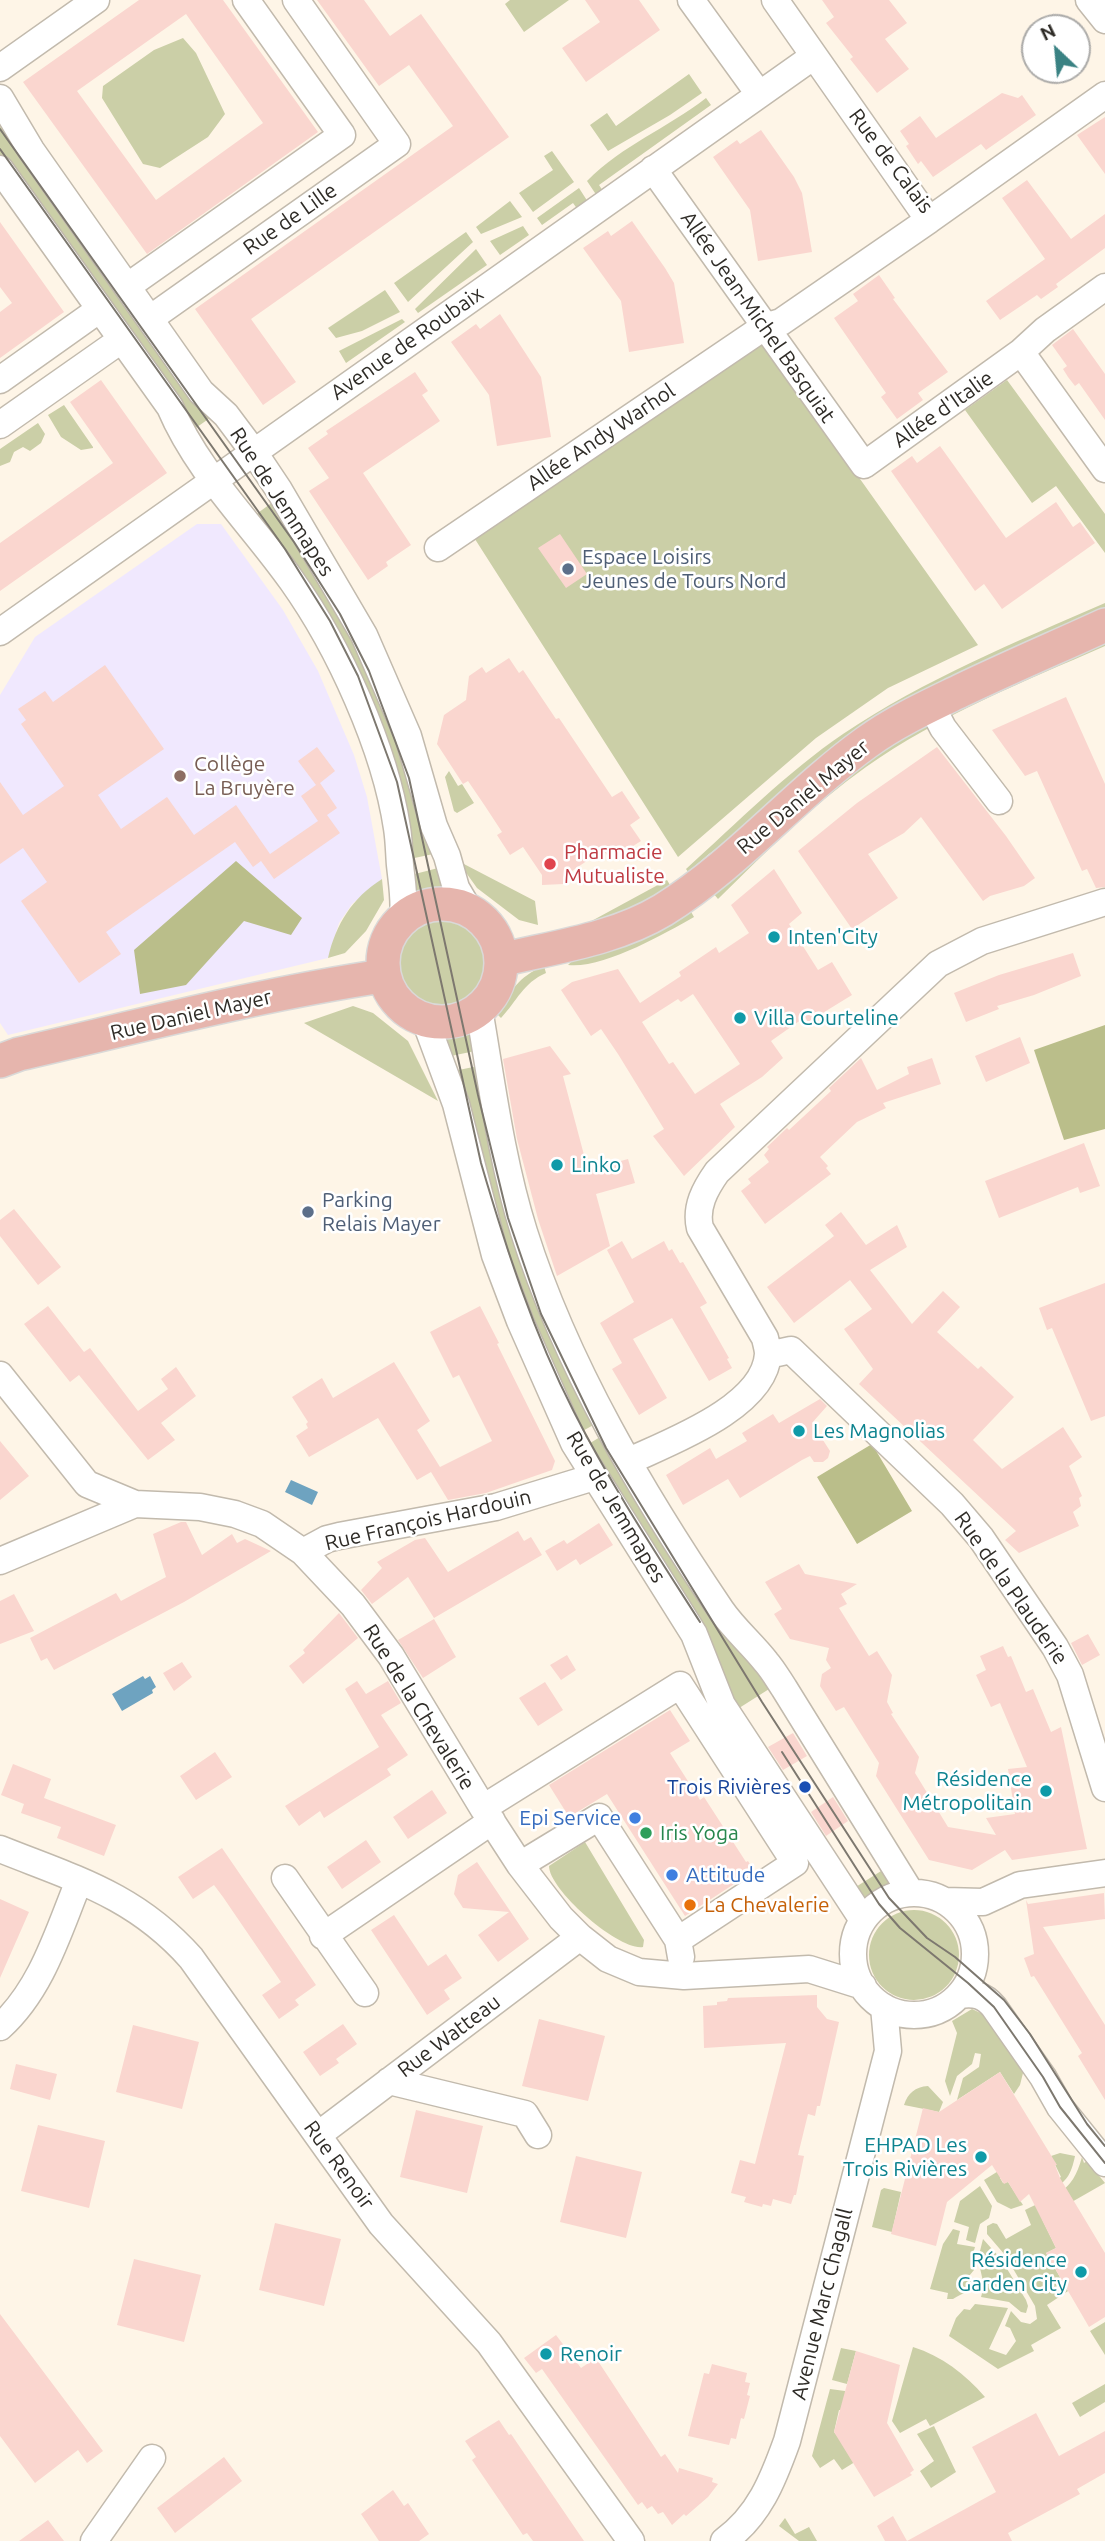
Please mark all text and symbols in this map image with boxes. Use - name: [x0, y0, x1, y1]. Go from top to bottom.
- north arrow: [1021, 14, 1091, 84]
- text: N: [1036, 19, 1059, 45]
- street label: Rue de Calais: [844, 104, 938, 218]
- street label: Rue de Lille: [238, 178, 342, 260]
- street label: Allée Jean-Michel Basquiat: [675, 207, 841, 427]
- street label: Avenue de Roubaix: [326, 281, 488, 405]
- street label: Allée d'Italie: [888, 365, 998, 453]
- street label: Allée Andy Warhol: [522, 378, 680, 496]
- street label: Rue de Jemmapes: [225, 423, 339, 581]
- place label: Espace Loisirs Jeunes de Tours Nord: [582, 544, 786, 594]
- marker: Espace Loisirs Jeunes de Tours Nord: [560, 561, 576, 577]
- street label: Rue Daniel Mayer: [732, 734, 874, 860]
- place label: Collège La Bruyère: [194, 751, 295, 801]
- marker: Collège La Bruyère: [172, 768, 188, 784]
- place label: Pharmacie Mutualiste: [564, 839, 665, 889]
- marker: Pharmacie Mutualiste: [542, 856, 558, 872]
- place label: Inten'City: [788, 924, 878, 950]
- marker: Inten'City: [766, 929, 782, 945]
- street label: Rue Daniel Mayer: [108, 984, 274, 1046]
- place label: Villa Courteline: [754, 1005, 899, 1031]
- marker: Villa Courteline: [732, 1010, 748, 1026]
- place label: Linko: [571, 1152, 621, 1178]
- marker: Linko: [549, 1157, 565, 1173]
- place label: Parking Relais Mayer: [322, 1187, 441, 1237]
- marker: Parking Relais Mayer: [300, 1204, 316, 1220]
- place label: Les Magnolias: [813, 1418, 945, 1444]
- marker: Les Magnolias: [791, 1423, 807, 1439]
- street label: Rue de Jemmapes: [561, 1427, 671, 1587]
- street label: Rue François Hardouin: [322, 1484, 534, 1556]
- street label: Rue de la Plauderie: [949, 1507, 1073, 1669]
- street label: Rue de la Chevalerie: [358, 1620, 480, 1794]
- place label: Résidence Métropolitain: [902, 1766, 1032, 1816]
- place label: Trois Rivières: [667, 1774, 791, 1800]
- marker: Trois Rivières: [797, 1779, 813, 1795]
- marker: Résidence Métropolitain: [1038, 1783, 1054, 1799]
- place label: Epi Service: [519, 1805, 621, 1831]
- marker: Epi Service: [627, 1810, 643, 1826]
- place label: Iris Yoga: [660, 1820, 739, 1846]
- marker: Iris Yoga: [638, 1825, 654, 1841]
- place label: Attitude: [686, 1862, 765, 1888]
- marker: Attitude: [664, 1867, 680, 1883]
- place label: La Chevalerie: [704, 1892, 830, 1918]
- marker: La Chevalerie: [682, 1897, 698, 1913]
- street label: Rue Watteau: [393, 1989, 505, 2083]
- street label: Rue Renoir: [298, 2116, 380, 2214]
- place label: EHPAD Les Trois Rivières: [843, 2132, 967, 2182]
- marker: EHPAD Les Trois Rivières: [973, 2149, 989, 2165]
- street label: Avenue Marc Chagall: [786, 2206, 858, 2402]
- place label: Résidence Garden City: [957, 2247, 1067, 2297]
- marker: Résidence Garden City: [1073, 2264, 1089, 2280]
- place label: Renoir: [560, 2341, 622, 2367]
- marker: Renoir: [538, 2346, 554, 2362]

